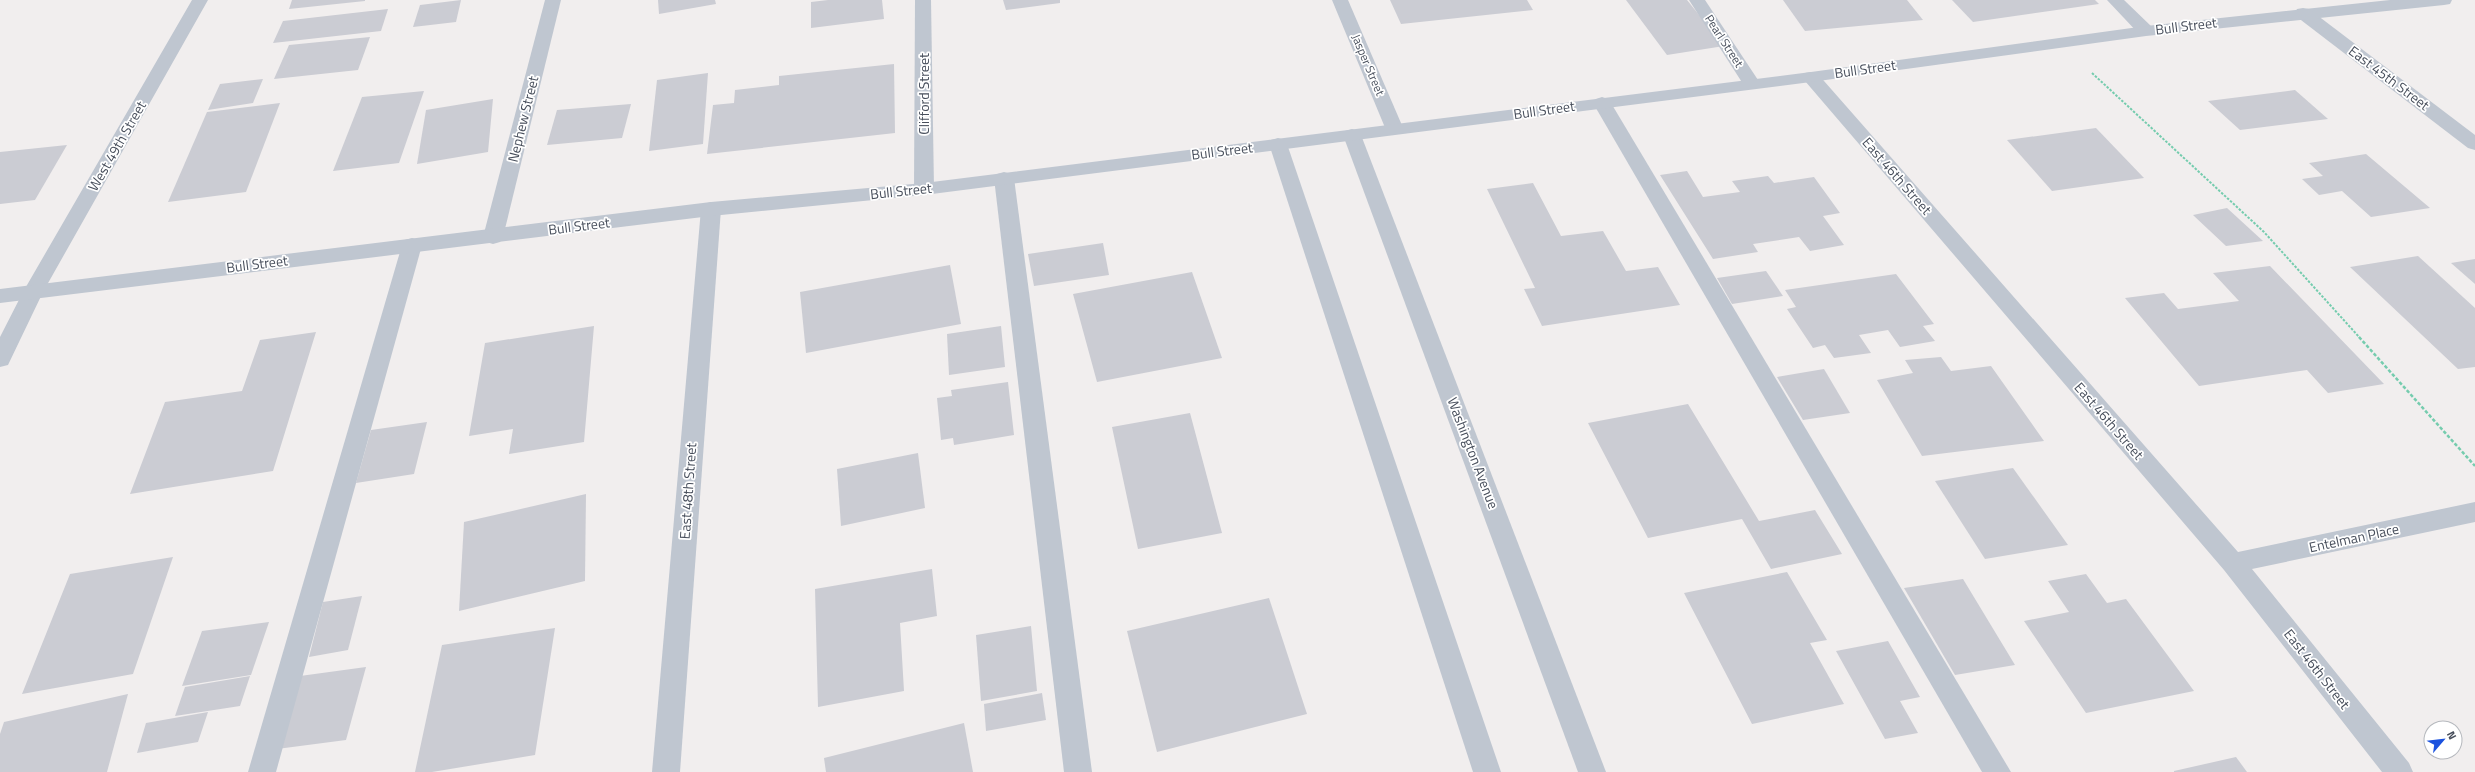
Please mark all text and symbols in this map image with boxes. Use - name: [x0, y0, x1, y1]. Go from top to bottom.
- street label: Pearl Street: [1700, 11, 1749, 72]
- street label: Bull Street: [2154, 11, 2218, 40]
- street label: Jasper Street: [1347, 31, 1390, 99]
- street label: East 45th Street: [2344, 40, 2434, 115]
- street label: Clifford Street: [913, 53, 934, 135]
- street label: Bull Street: [1833, 54, 1897, 83]
- street label: Nephew Street: [502, 73, 543, 164]
- street label: Bull Street: [1512, 95, 1576, 124]
- street label: West 49th Street: [82, 97, 151, 195]
- street label: East 46th Street: [1858, 132, 1937, 219]
- street label: Bull Street: [1190, 136, 1254, 165]
- street label: Bull Street: [869, 177, 933, 204]
- street label: Bull Street: [547, 211, 611, 240]
- street label: Bull Street: [225, 249, 289, 278]
- street label: East 46th Street: [2070, 377, 2149, 464]
- street label: Washington Avenue: [1443, 394, 1504, 512]
- street label: East 48th Street: [674, 442, 701, 540]
- street label: Entelman Place: [2307, 518, 2401, 557]
- street label: East 46th Street: [2279, 624, 2355, 713]
- north arrow: [2423, 720, 2463, 760]
- text: N: [2443, 728, 2461, 742]

